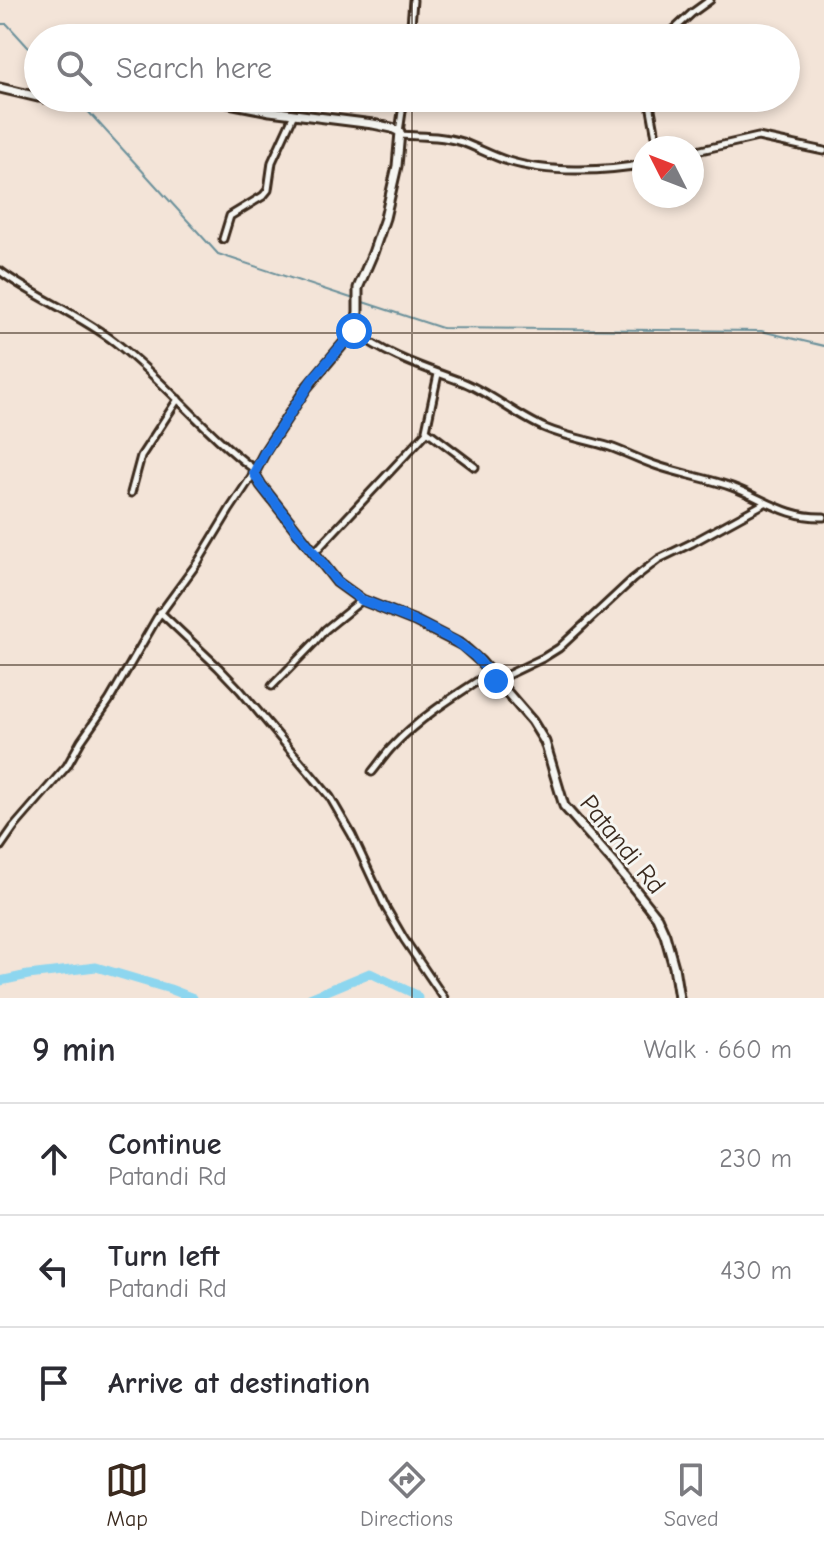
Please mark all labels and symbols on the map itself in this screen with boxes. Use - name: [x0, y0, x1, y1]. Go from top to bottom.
- north arrow: [632, 136, 704, 208]
- route start: [336, 313, 372, 349]
- route end: [478, 663, 514, 699]
- street label: Patandi Rd: [573, 789, 671, 900]

